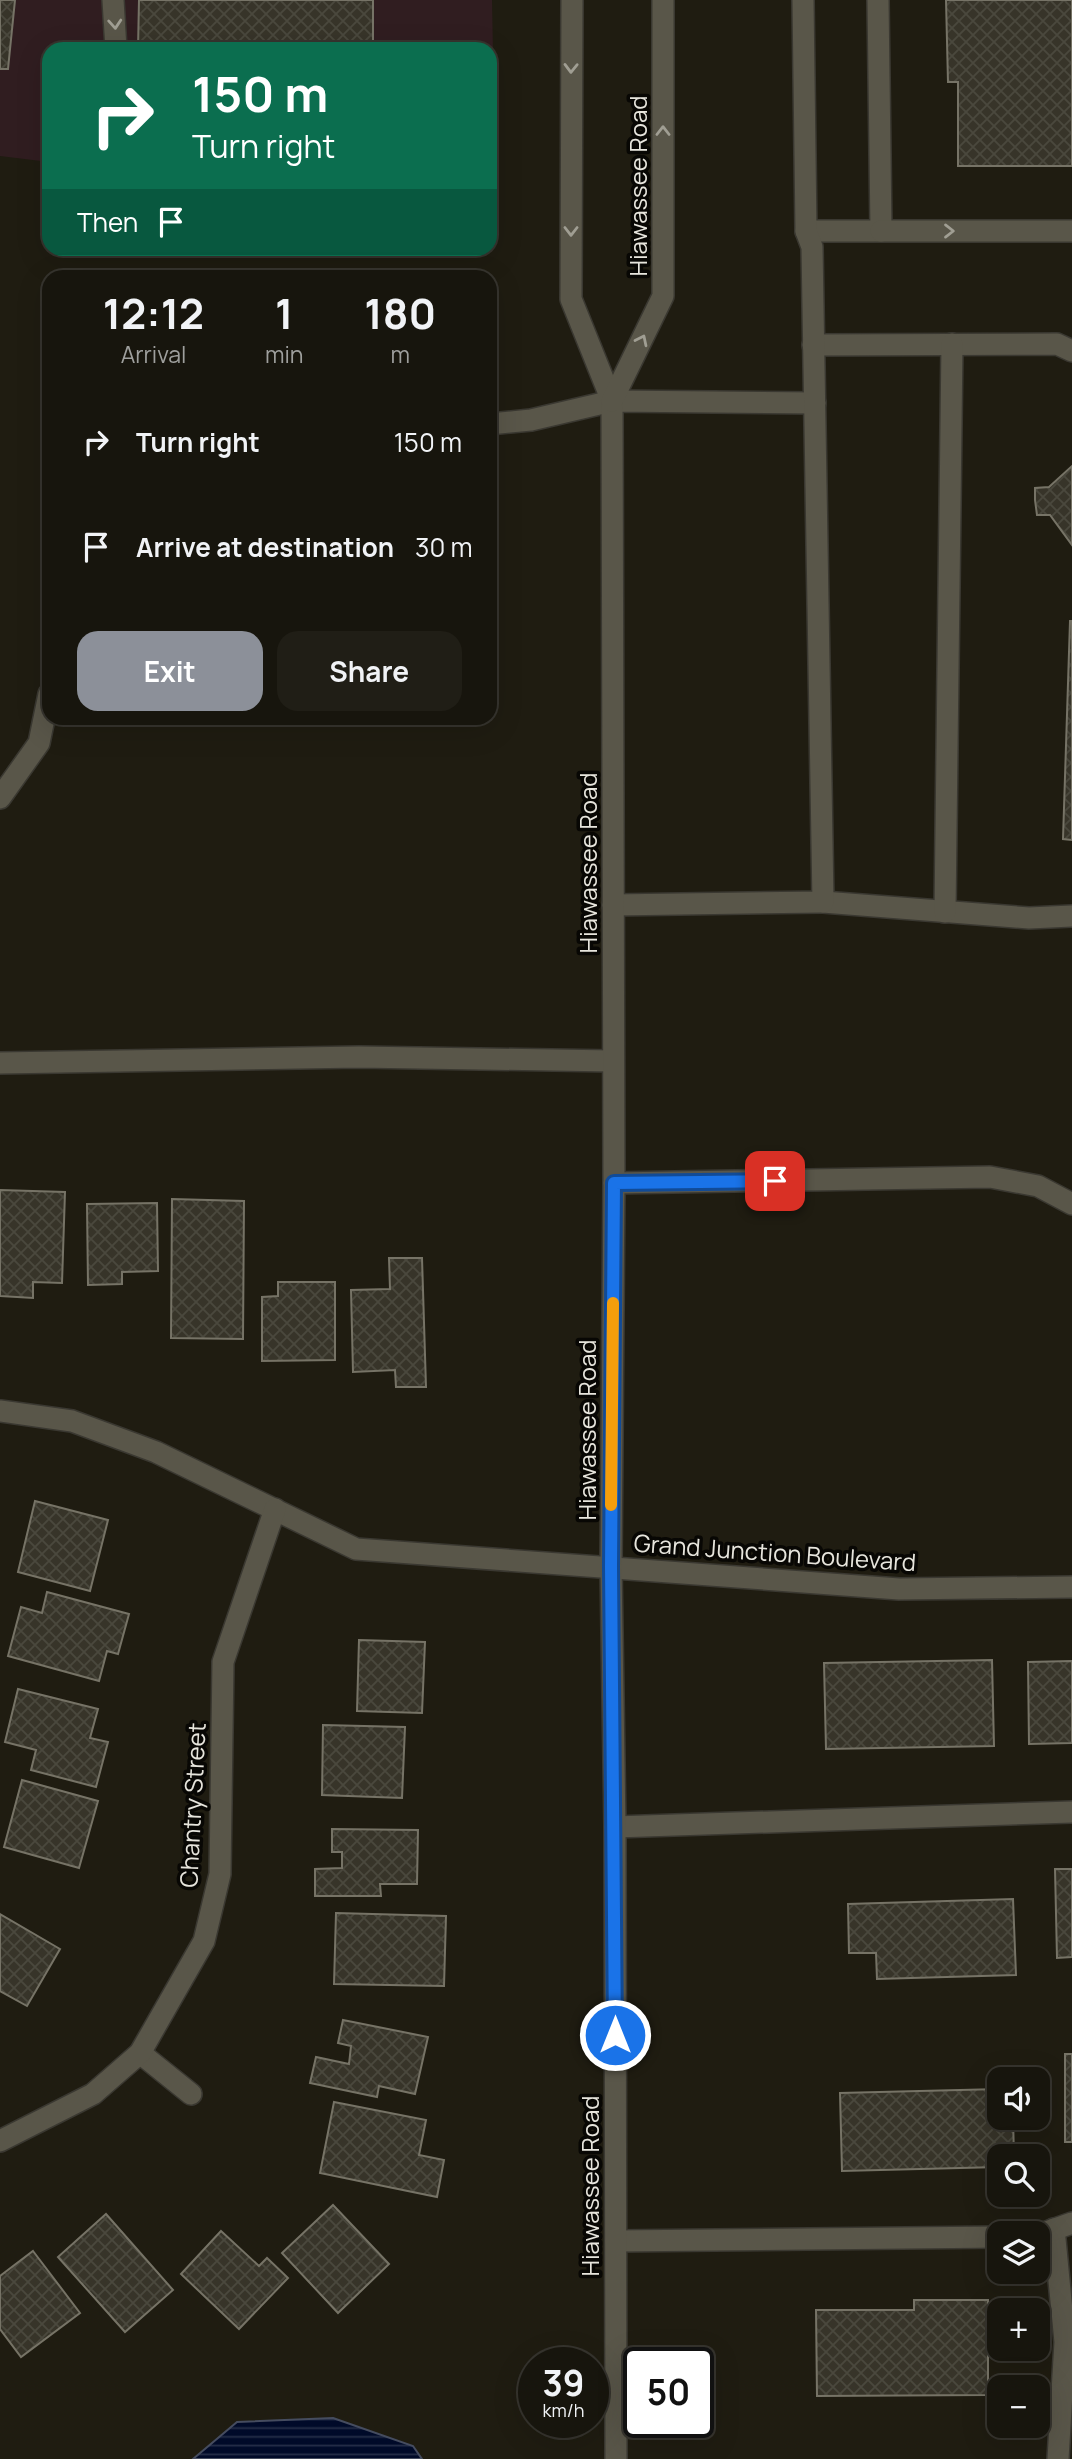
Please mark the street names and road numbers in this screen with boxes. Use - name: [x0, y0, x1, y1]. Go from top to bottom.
- street label: Hiawassee Road: [621, 96, 654, 276]
- street label: Hiawassee Road: [571, 773, 604, 953]
- street label: Hiawassee Road: [570, 1340, 603, 1520]
- street label: Grand Junction Boulevard: [633, 1526, 917, 1578]
- street label: Chantry Street: [171, 1722, 213, 1888]
- street label: Hiawassee Road: [573, 2096, 606, 2276]

